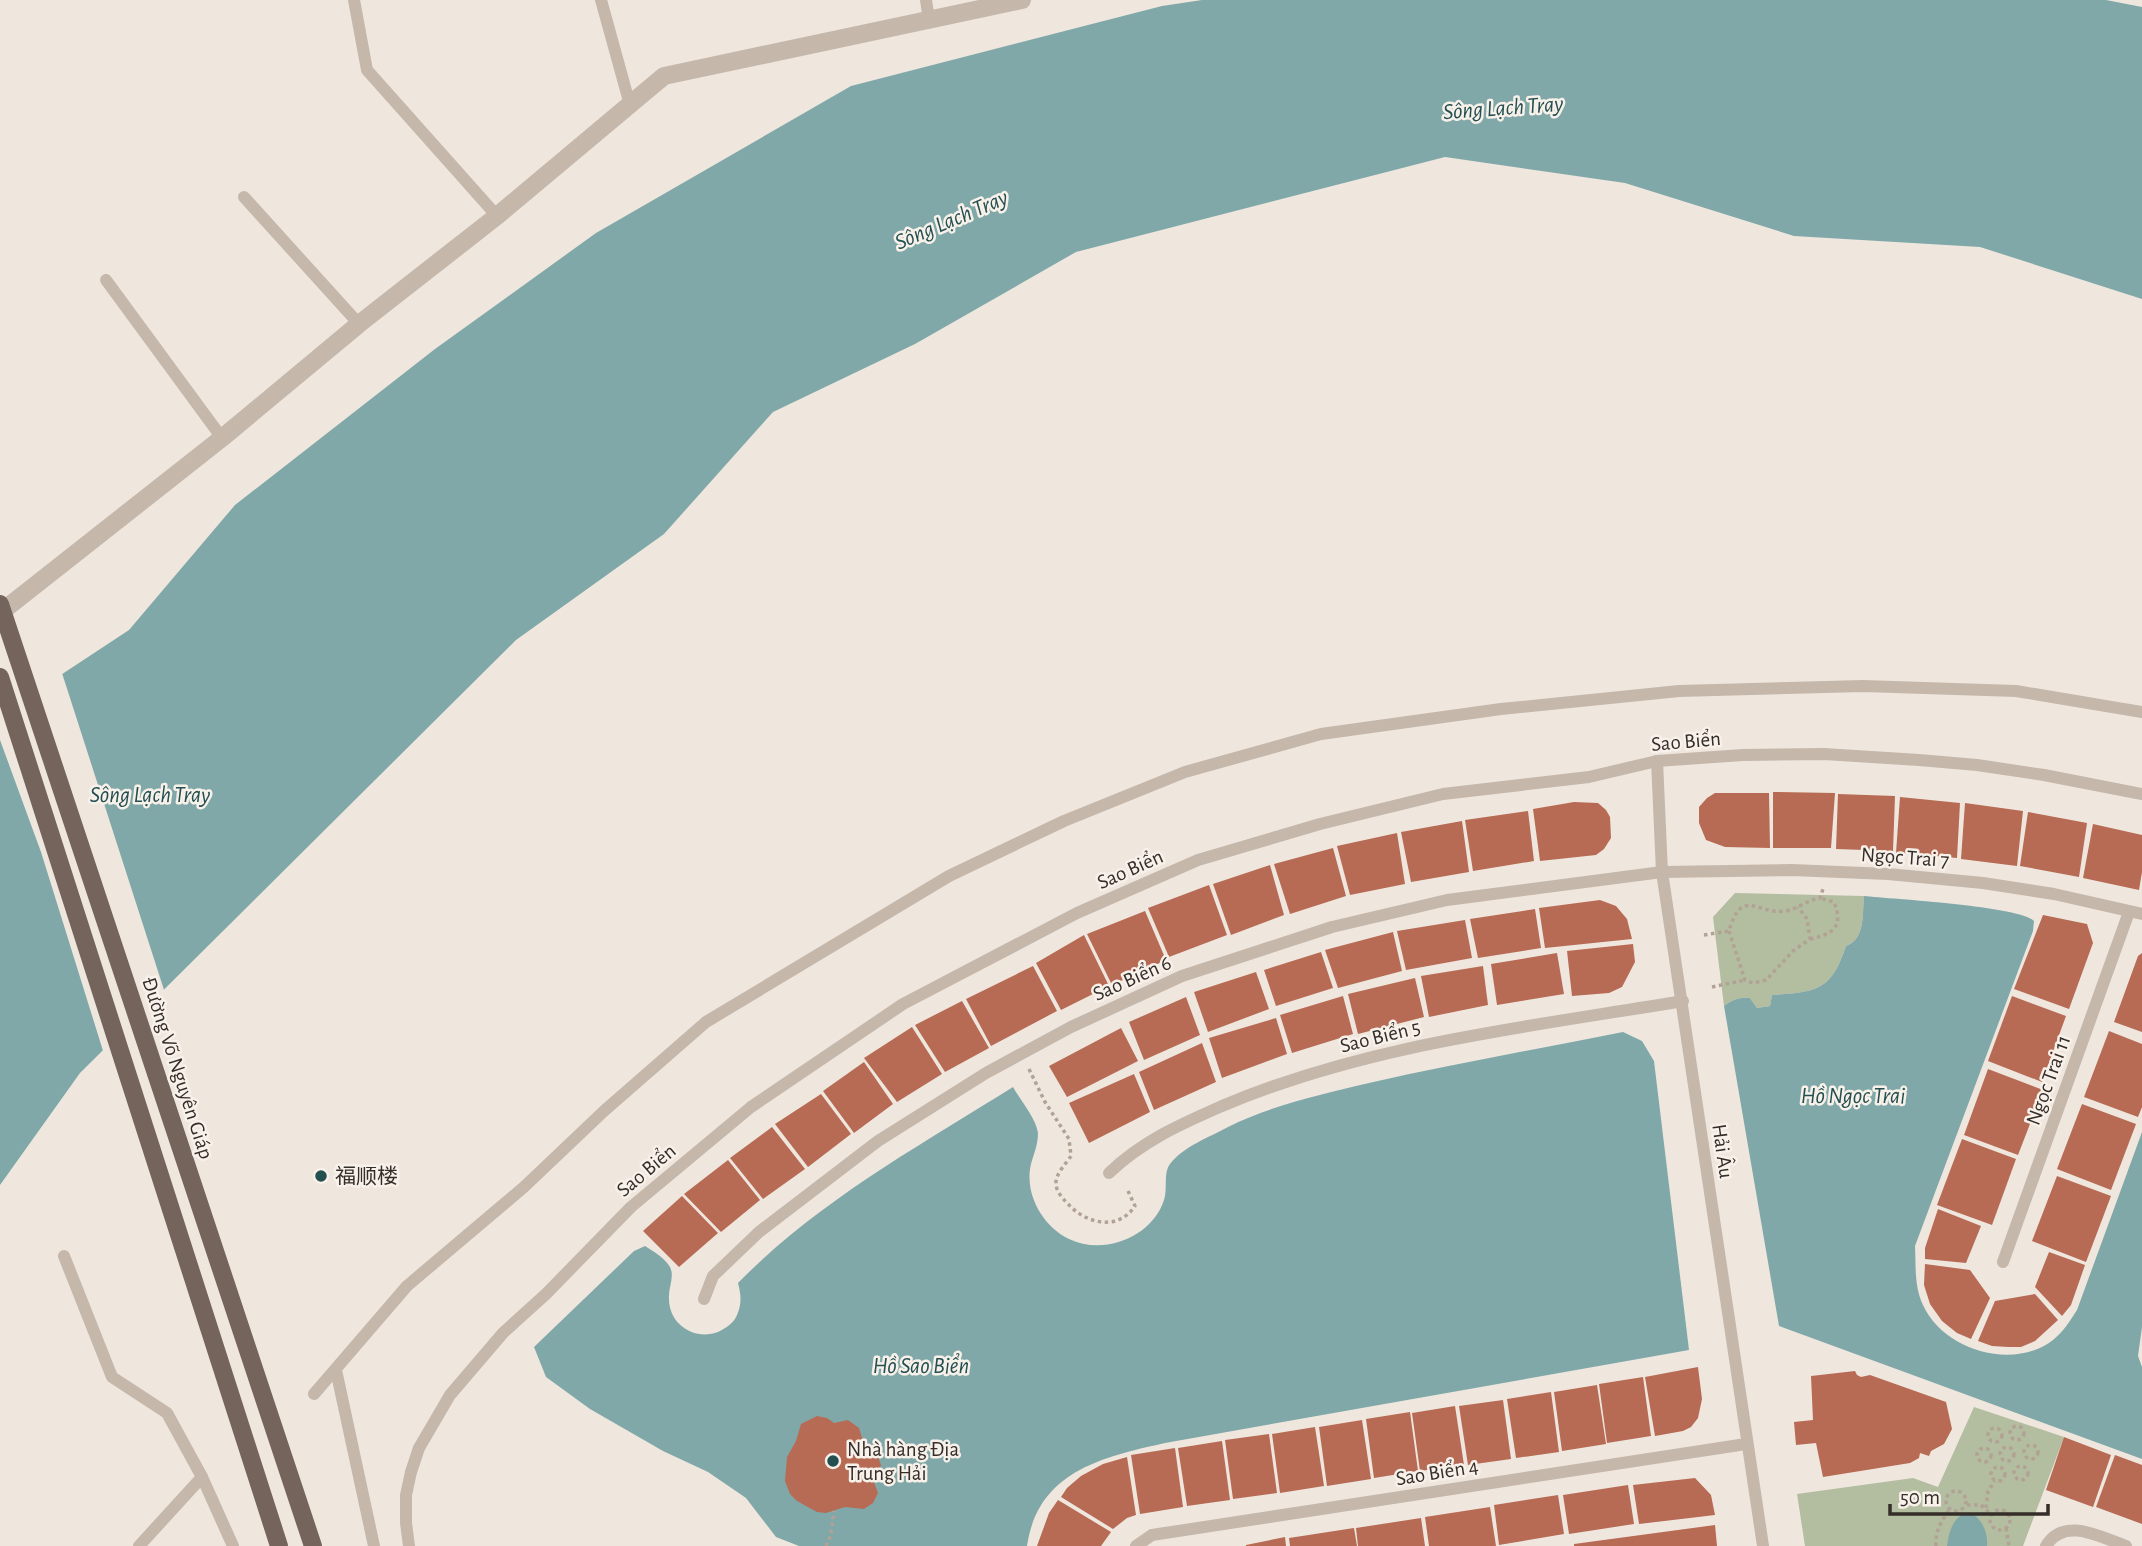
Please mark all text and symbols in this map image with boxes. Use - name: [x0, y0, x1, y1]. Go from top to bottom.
- water label: Sông Lạch Tray: [1442, 93, 1564, 124]
- water label: Sông Lạch Tray: [892, 186, 1012, 254]
- street label: Sao Biển: [1650, 727, 1722, 755]
- water label: Sông Lạch Tray: [90, 784, 211, 807]
- street label: Ngọc Trai 7: [1860, 844, 1950, 871]
- street label: Sao Biển: [1094, 845, 1166, 893]
- street label: Sao Biển 6: [1090, 951, 1174, 1005]
- street label: Đường Võ Nguyên Giáp: [138, 975, 217, 1162]
- street label: Sao Biển 5: [1338, 1015, 1422, 1057]
- street label: Ngọc Trai 11: [2023, 1032, 2074, 1128]
- water label: Hồ Ngọc Trai: [1801, 1085, 1905, 1108]
- street label: Hải Âu: [1708, 1122, 1739, 1180]
- street label: Sao Biển: [612, 1139, 680, 1201]
- place label: 福顺楼: [335, 1165, 398, 1187]
- marker: 福顺楼: [313, 1168, 329, 1184]
- water label: Hồ Sao Biển: [873, 1353, 969, 1378]
- place label: Nhà hàng Địa Trung Hải: [847, 1439, 959, 1484]
- marker: Nhà hàng Địa Trung Hải: [825, 1453, 841, 1469]
- street label: Sao Biển 4: [1394, 1455, 1480, 1489]
- scale bar: [1890, 1472, 2048, 1516]
- text: 50 m: [1900, 1487, 1940, 1508]

